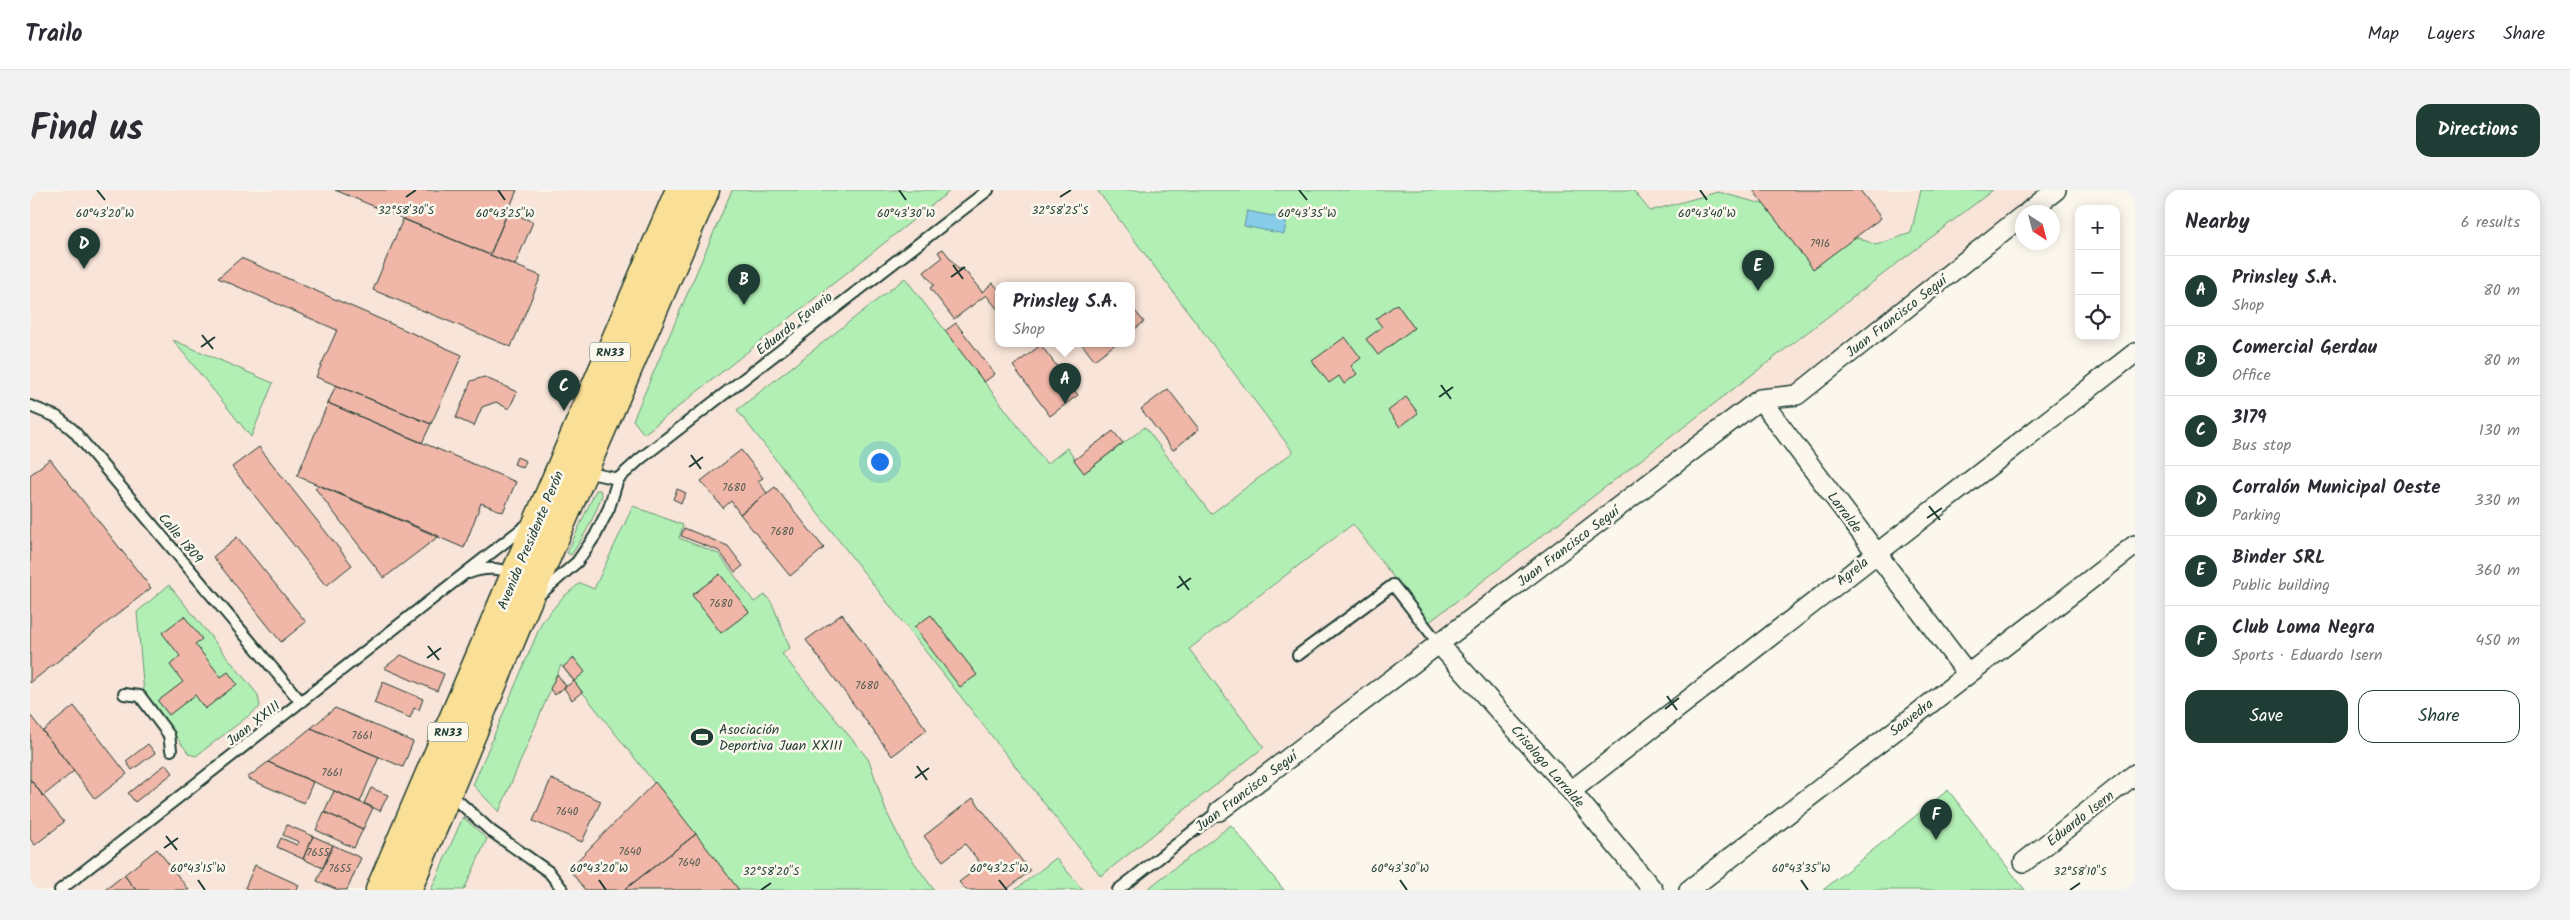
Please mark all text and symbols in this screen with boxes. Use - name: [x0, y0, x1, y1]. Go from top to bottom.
- text: Trailo: [25, 15, 83, 54]
- text: Map: [2368, 20, 2399, 49]
- text: Layers: [2427, 20, 2475, 49]
- text: Share: [2503, 20, 2545, 49]
- text: Find us: [30, 102, 143, 158]
- button: Directions: [2416, 104, 2540, 157]
- text: 32°58'30"S: [378, 201, 435, 220]
- text: 32°58'25"S: [1031, 201, 1089, 220]
- text: 60°43'20"W: [76, 204, 134, 223]
- text: 60°43'25"W: [476, 204, 534, 223]
- text: 60°43'30"W: [877, 204, 935, 223]
- text: 60°43'35"W: [1278, 204, 1336, 223]
- text: 60°43'40"W: [1678, 204, 1736, 223]
- north arrow: [2015, 205, 2060, 250]
- map controls: [2075, 205, 2120, 340]
- button: +: [2075, 205, 2120, 250]
- text: Nearby: [2185, 206, 2250, 239]
- text: 6 results: [2461, 210, 2520, 235]
- pin: D: [68, 228, 100, 269]
- house number: 7916: [1810, 235, 1830, 253]
- pin: E: [1742, 250, 1774, 291]
- button: −: [2075, 250, 2120, 295]
- text: Prinsley S.A.: [2232, 263, 2337, 293]
- pin: B: [728, 264, 760, 305]
- street label: Juan Francisco Seguí: [1841, 269, 1954, 363]
- text: A: [2196, 278, 2206, 303]
- text: 80 m: [2483, 278, 2520, 303]
- popup: [995, 282, 1135, 347]
- street label: Eduardo Favario: [751, 287, 838, 361]
- text: Prinsley S.A.: [1013, 287, 1117, 317]
- text: Shop: [2232, 293, 2264, 318]
- button: locate: [2075, 295, 2120, 340]
- text: Shop: [1013, 317, 1045, 342]
- text: Comercial Gerdau: [2232, 333, 2377, 363]
- road number: RN33: [590, 342, 630, 362]
- text: B: [2196, 348, 2206, 373]
- text: 80 m: [2483, 348, 2520, 373]
- pin: A: [1049, 363, 1081, 404]
- text: Office: [2232, 363, 2271, 388]
- pin: C: [548, 370, 580, 411]
- text: 3179: [2232, 403, 2267, 433]
- text: C: [2196, 418, 2206, 443]
- text: 130 m: [2479, 418, 2520, 443]
- text: Bus stop: [2232, 433, 2291, 458]
- your location: [867, 449, 893, 475]
- street label: Avenida Presidente Perón: [492, 468, 570, 613]
- text: Corralón Municipal Oeste: [2232, 473, 2441, 503]
- house number: 7680: [722, 479, 746, 497]
- street label: Larralde: [1821, 487, 1867, 538]
- text: D: [2196, 488, 2206, 513]
- text: 330 m: [2475, 488, 2520, 513]
- street label: Juan Francisco Seguí: [1513, 499, 1626, 593]
- text: Parking: [2232, 503, 2281, 528]
- street label: Calle 1809: [152, 508, 208, 569]
- house number: 7680: [770, 523, 794, 541]
- text: Binder SRL: [2232, 543, 2325, 573]
- street label: Agrela: [1832, 552, 1874, 592]
- text: E: [2197, 558, 2205, 583]
- text: 360 m: [2475, 558, 2520, 583]
- text: Public building: [2232, 573, 2330, 598]
- house number: 7680: [709, 595, 733, 613]
- text: Club Loma Negra: [2232, 613, 2375, 643]
- text: F: [2197, 628, 2205, 653]
- text: 450 m: [2475, 628, 2520, 653]
- text: Sports · Eduardo Isern: [2232, 643, 2383, 668]
- house number: 7680: [855, 677, 879, 695]
- button: Save: [2185, 690, 2348, 743]
- button: Share: [2358, 690, 2520, 743]
- street label: Saavedra: [1885, 693, 1938, 742]
- street label: Juan XXIII: [222, 696, 285, 752]
- place label: Asociación Deportiva Juan XXIII: [719, 719, 842, 757]
- street label: Crisologo Larralde: [1505, 720, 1590, 814]
- road number: RN33: [428, 722, 468, 742]
- sports icon: Asociación Deportiva Juan XXIII: [689, 724, 715, 750]
- house number: 7661: [352, 727, 372, 745]
- street label: Juan Francisco Seguí: [1191, 744, 1304, 838]
- house number: 7661: [322, 764, 342, 782]
- street label: Eduardo Isern: [2042, 785, 2119, 852]
- pin: F: [1920, 799, 1952, 840]
- house number: 7640: [556, 803, 579, 821]
- house number: 7640: [619, 843, 642, 861]
- house number: 7655: [306, 844, 331, 862]
- house number: 7640: [678, 854, 701, 872]
- text: 60°43'15"W: [170, 859, 226, 878]
- text: 60°43'20"W: [570, 859, 628, 878]
- text: 60°43'25"W: [970, 859, 1028, 878]
- text: 60°43'30"W: [1371, 859, 1429, 878]
- text: 60°43'35"W: [1772, 859, 1830, 878]
- house number: 7655: [328, 860, 353, 878]
- text: 32°58'20"S: [743, 862, 800, 881]
- text: 32°58'10"S: [2053, 862, 2107, 881]

